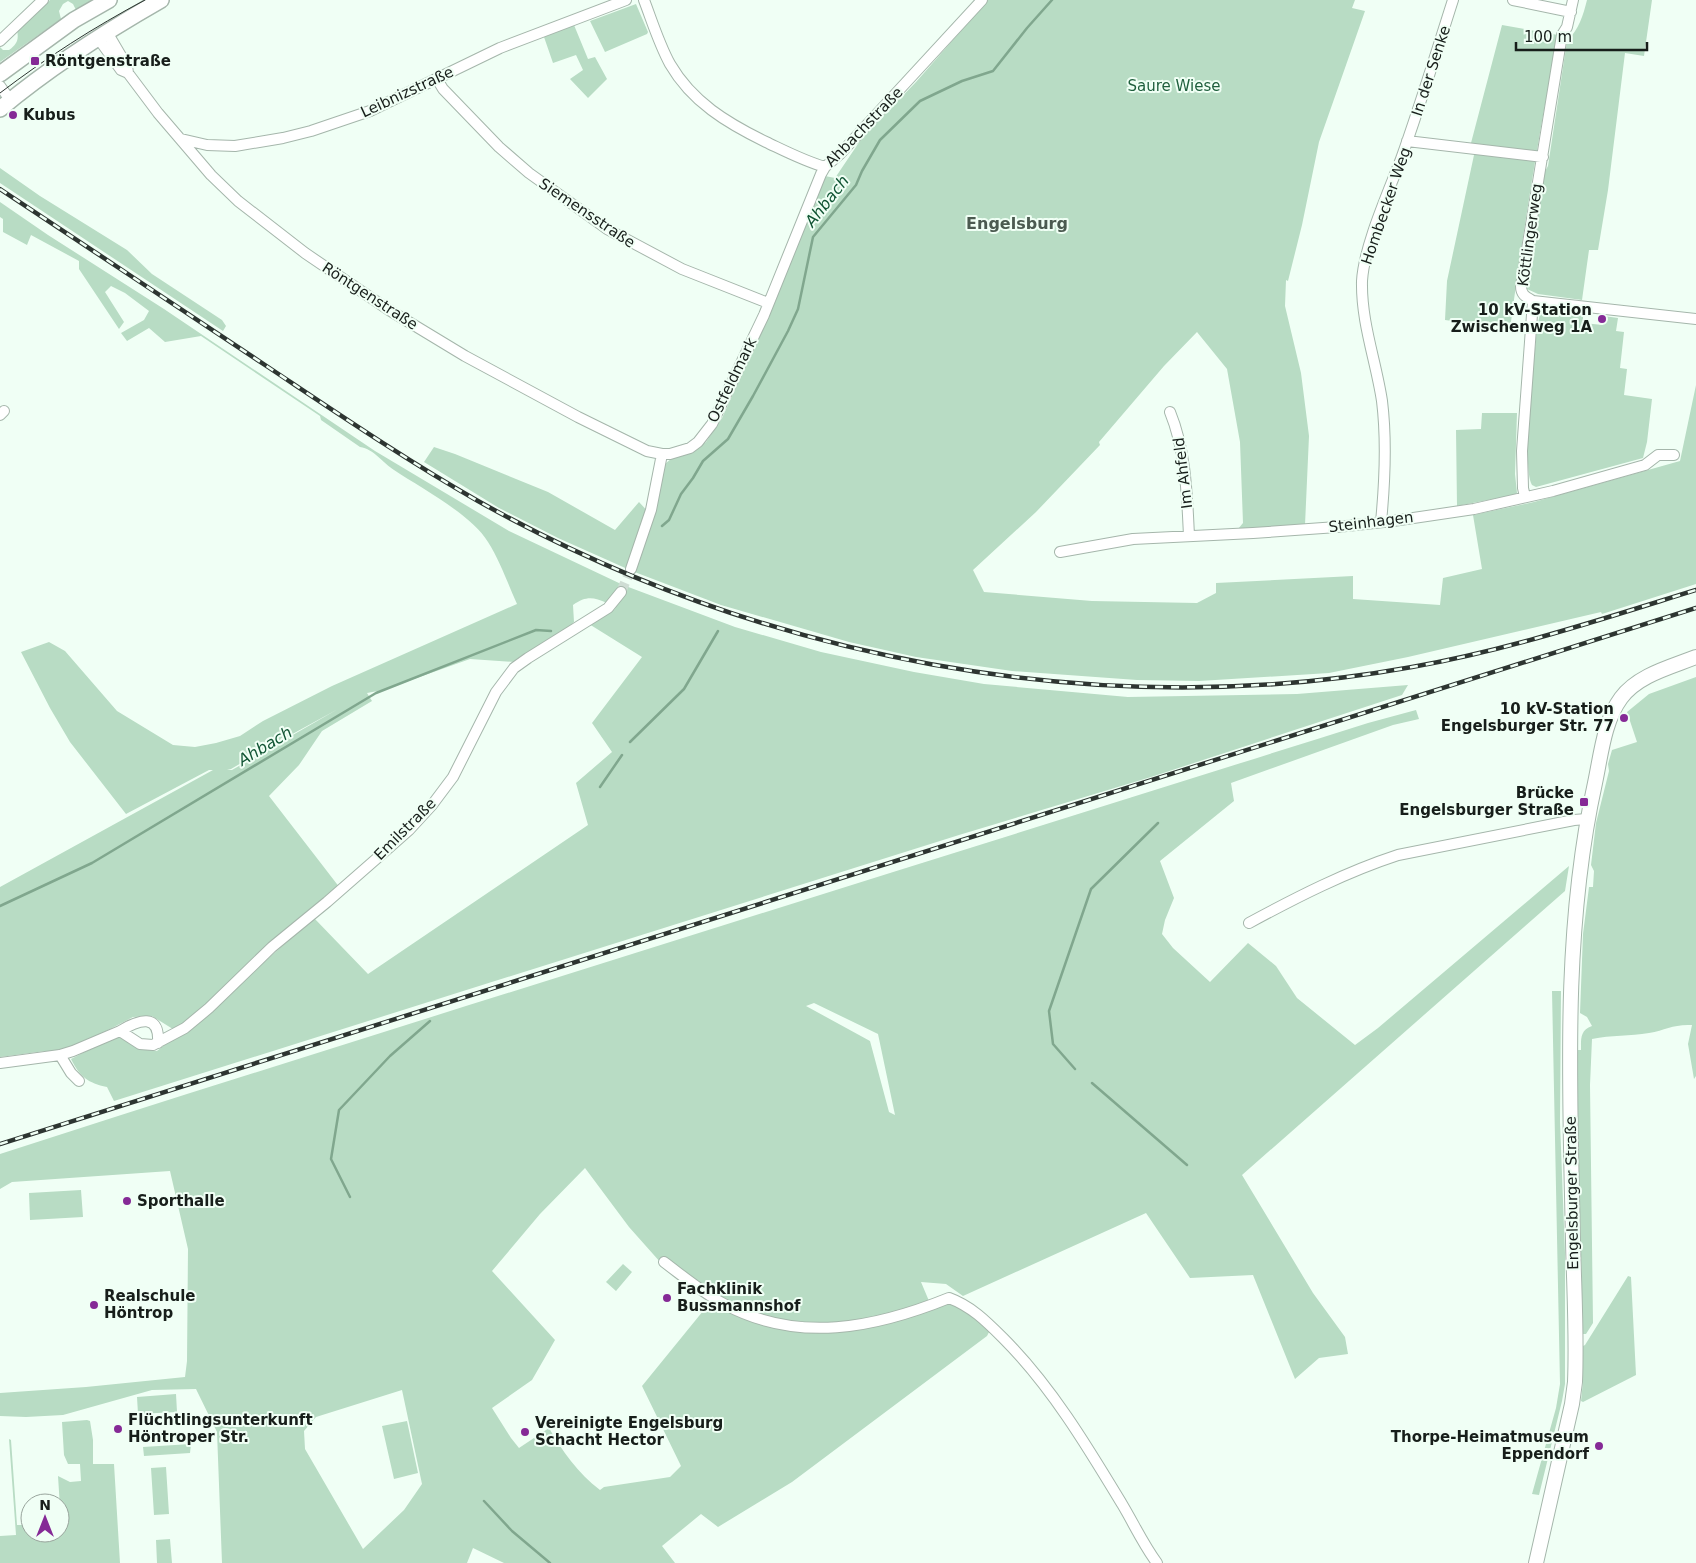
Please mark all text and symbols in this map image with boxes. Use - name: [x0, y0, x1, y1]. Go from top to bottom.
- scale bar: [1516, 20, 1647, 52]
- street label: In der Senke: [1408, 24, 1454, 118]
- text: 100 m: [1524, 28, 1572, 46]
- place label: Röntgenstraße: [45, 52, 171, 70]
- marker: Röntgenstraße: [29, 55, 41, 67]
- street label: Leibnizstraße: [358, 63, 456, 121]
- park label: Saure Wiese: [1128, 77, 1221, 95]
- street label: Ahbachstraße: [821, 83, 907, 171]
- place label: Kubus: [23, 106, 75, 124]
- marker: Kubus: [7, 109, 19, 121]
- street label: Hombecker Weg: [1357, 145, 1415, 267]
- water label: Ahbach: [800, 172, 853, 231]
- street label: Siemensstraße: [536, 174, 638, 252]
- street label: Köttlingerweg: [1514, 182, 1546, 288]
- district label: Engelsburg: [966, 214, 1068, 233]
- street label: Röntgenstraße: [319, 258, 421, 334]
- place label: 10 kV-Station Zwischenweg 1A: [1451, 301, 1592, 336]
- marker: 10 kV-Station Zwischenweg 1A: [1596, 313, 1608, 325]
- street label: Ostfeldmark: [704, 334, 760, 425]
- street label: Im Ahfeld: [1170, 436, 1196, 510]
- street label: Steinhagen: [1328, 508, 1414, 536]
- place label: 10 kV-Station Engelsburger Str. 77: [1441, 700, 1614, 735]
- marker: 10 kV-Station Engelsburger Str. 77: [1618, 712, 1630, 724]
- water label: Ahbach: [234, 722, 296, 770]
- place label: Brücke Engelsburger Straße: [1399, 784, 1574, 819]
- street label: Emilstraße: [370, 794, 440, 864]
- marker: Brücke Engelsburger Straße: [1578, 796, 1590, 808]
- street label: Engelsburger Straße: [1562, 1116, 1582, 1270]
- place label: Sporthalle: [137, 1192, 225, 1210]
- marker: Sporthalle: [121, 1195, 133, 1207]
- place label: Fachklinik Bussmannshof: [677, 1280, 801, 1315]
- place label: Realschule Höntrop: [104, 1287, 195, 1322]
- marker: Fachklinik Bussmannshof: [661, 1292, 673, 1304]
- marker: Realschule Höntrop: [88, 1299, 100, 1311]
- place label: Flüchtlingsunterkunft Höntroper Str.: [128, 1411, 313, 1446]
- place label: Vereinigte Engelsburg Schacht Hector: [535, 1414, 723, 1449]
- marker: Flüchtlingsunterkunft Höntroper Str.: [112, 1423, 124, 1435]
- marker: Vereinigte Engelsburg Schacht Hector: [519, 1426, 531, 1438]
- place label: Thorpe-Heimatmuseum Eppendorf: [1391, 1428, 1589, 1463]
- marker: Thorpe-Heimatmuseum Eppendorf: [1593, 1440, 1605, 1452]
- north arrow: [20, 1493, 70, 1543]
- text: N: [39, 1497, 51, 1513]

